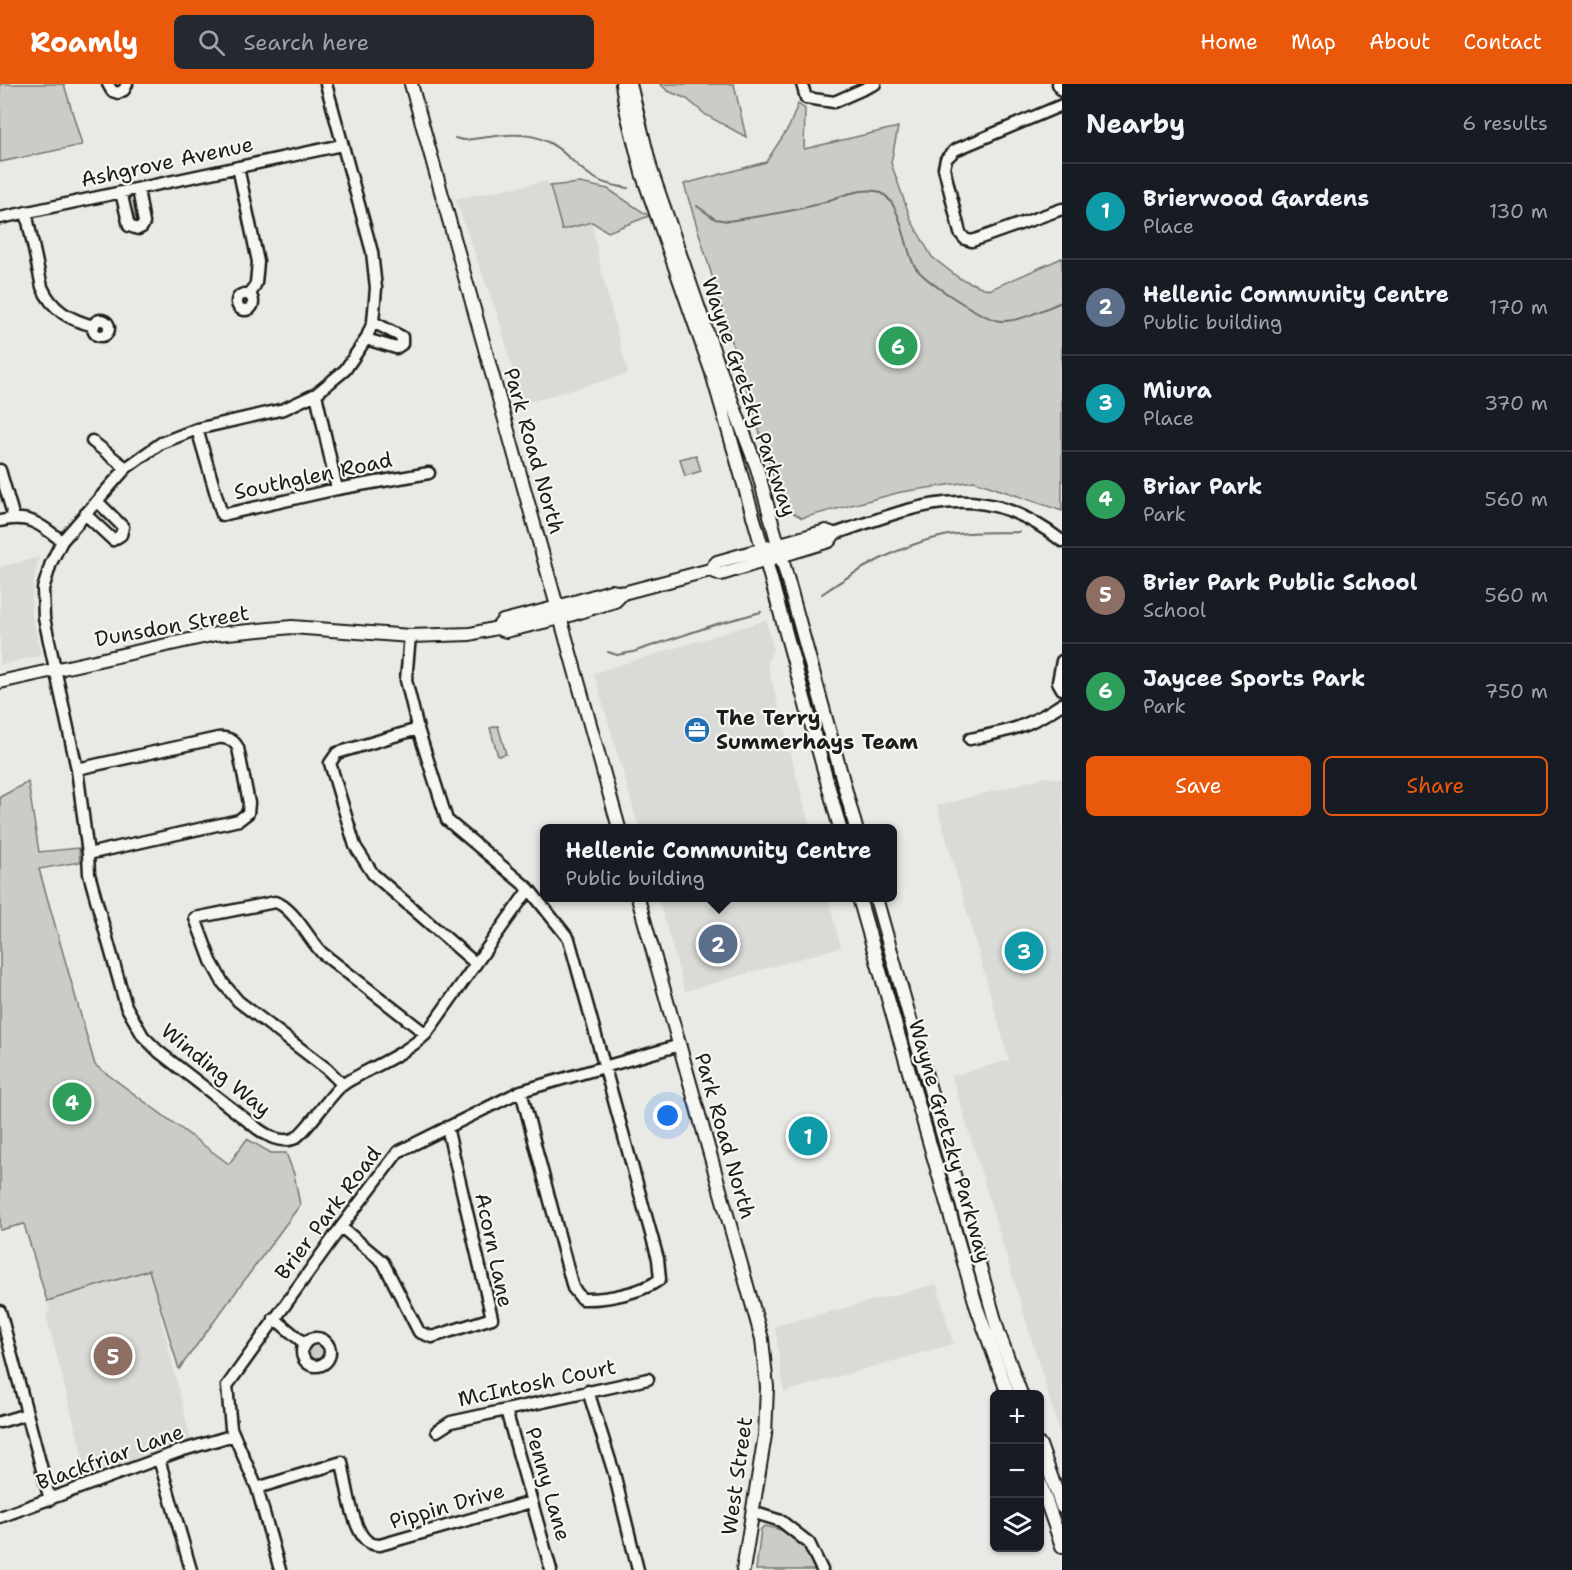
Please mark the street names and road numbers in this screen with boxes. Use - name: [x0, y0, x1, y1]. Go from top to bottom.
- street label: Ashgrove Avenue: [78, 130, 256, 194]
- street label: Wayne Gretzky Parkway: [695, 274, 803, 520]
- street label: Park Road North: [497, 365, 571, 537]
- street label: Southglen Road: [231, 446, 395, 506]
- street label: Dunsdon Street: [93, 599, 251, 653]
- street label: Wayne Gretzky Parkway: [902, 1016, 998, 1266]
- street label: Winding Way: [155, 1017, 277, 1123]
- street label: Park Road North: [688, 1050, 762, 1222]
- street label: Brier Park Road: [268, 1140, 388, 1286]
- street label: Acorn Lane: [468, 1190, 520, 1310]
- street label: McIntosh Court: [455, 1353, 619, 1413]
- street label: West Street: [715, 1415, 759, 1537]
- street label: Blackfriar Lane: [32, 1417, 188, 1497]
- street label: Penny Lane: [518, 1424, 578, 1544]
- street label: Pippin Drive: [386, 1476, 508, 1536]

